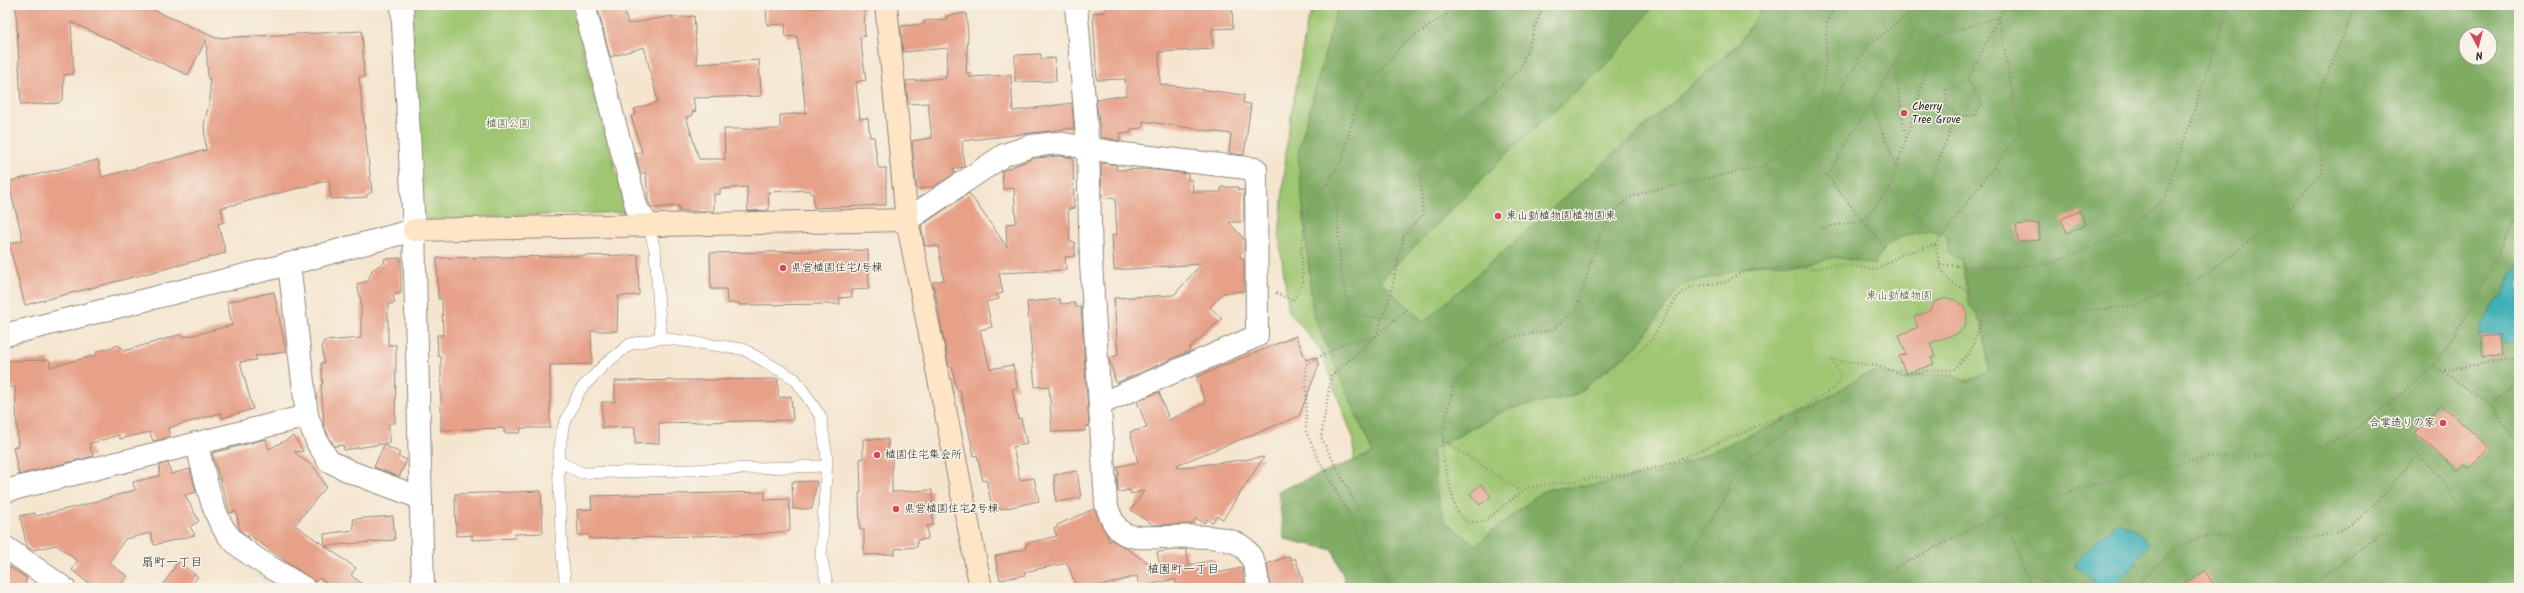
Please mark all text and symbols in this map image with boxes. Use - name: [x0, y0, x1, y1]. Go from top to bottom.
- north arrow: [2458, 26, 2498, 66]
- text: N: [2475, 46, 2484, 64]
- place label: Cherry Tree Grove: [1912, 98, 1961, 129]
- marker: Cherry Tree Grove: [1899, 108, 1909, 118]
- park label: 植園公園: [486, 115, 530, 133]
- place label: 東山動植物園植物園東: [1506, 207, 1616, 225]
- marker: 東山動植物園植物園東: [1493, 211, 1503, 221]
- place label: 県営植園住宅1号棟: [791, 259, 882, 277]
- marker: 県営植園住宅1号棟: [778, 263, 788, 273]
- park label: 東山動植物園: [1866, 287, 1932, 305]
- place label: 合掌造りの家: [2369, 414, 2435, 432]
- marker: 合掌造りの家: [2438, 418, 2448, 428]
- place label: 植園住宅集会所: [885, 446, 962, 464]
- marker: 植園住宅集会所: [872, 450, 882, 460]
- place label: 県営植園住宅2号棟: [904, 500, 998, 518]
- marker: 県営植園住宅2号棟: [891, 504, 901, 514]
- district label: 扇町一丁目: [142, 553, 202, 572]
- district label: 植園町一丁目: [1147, 560, 1219, 579]

